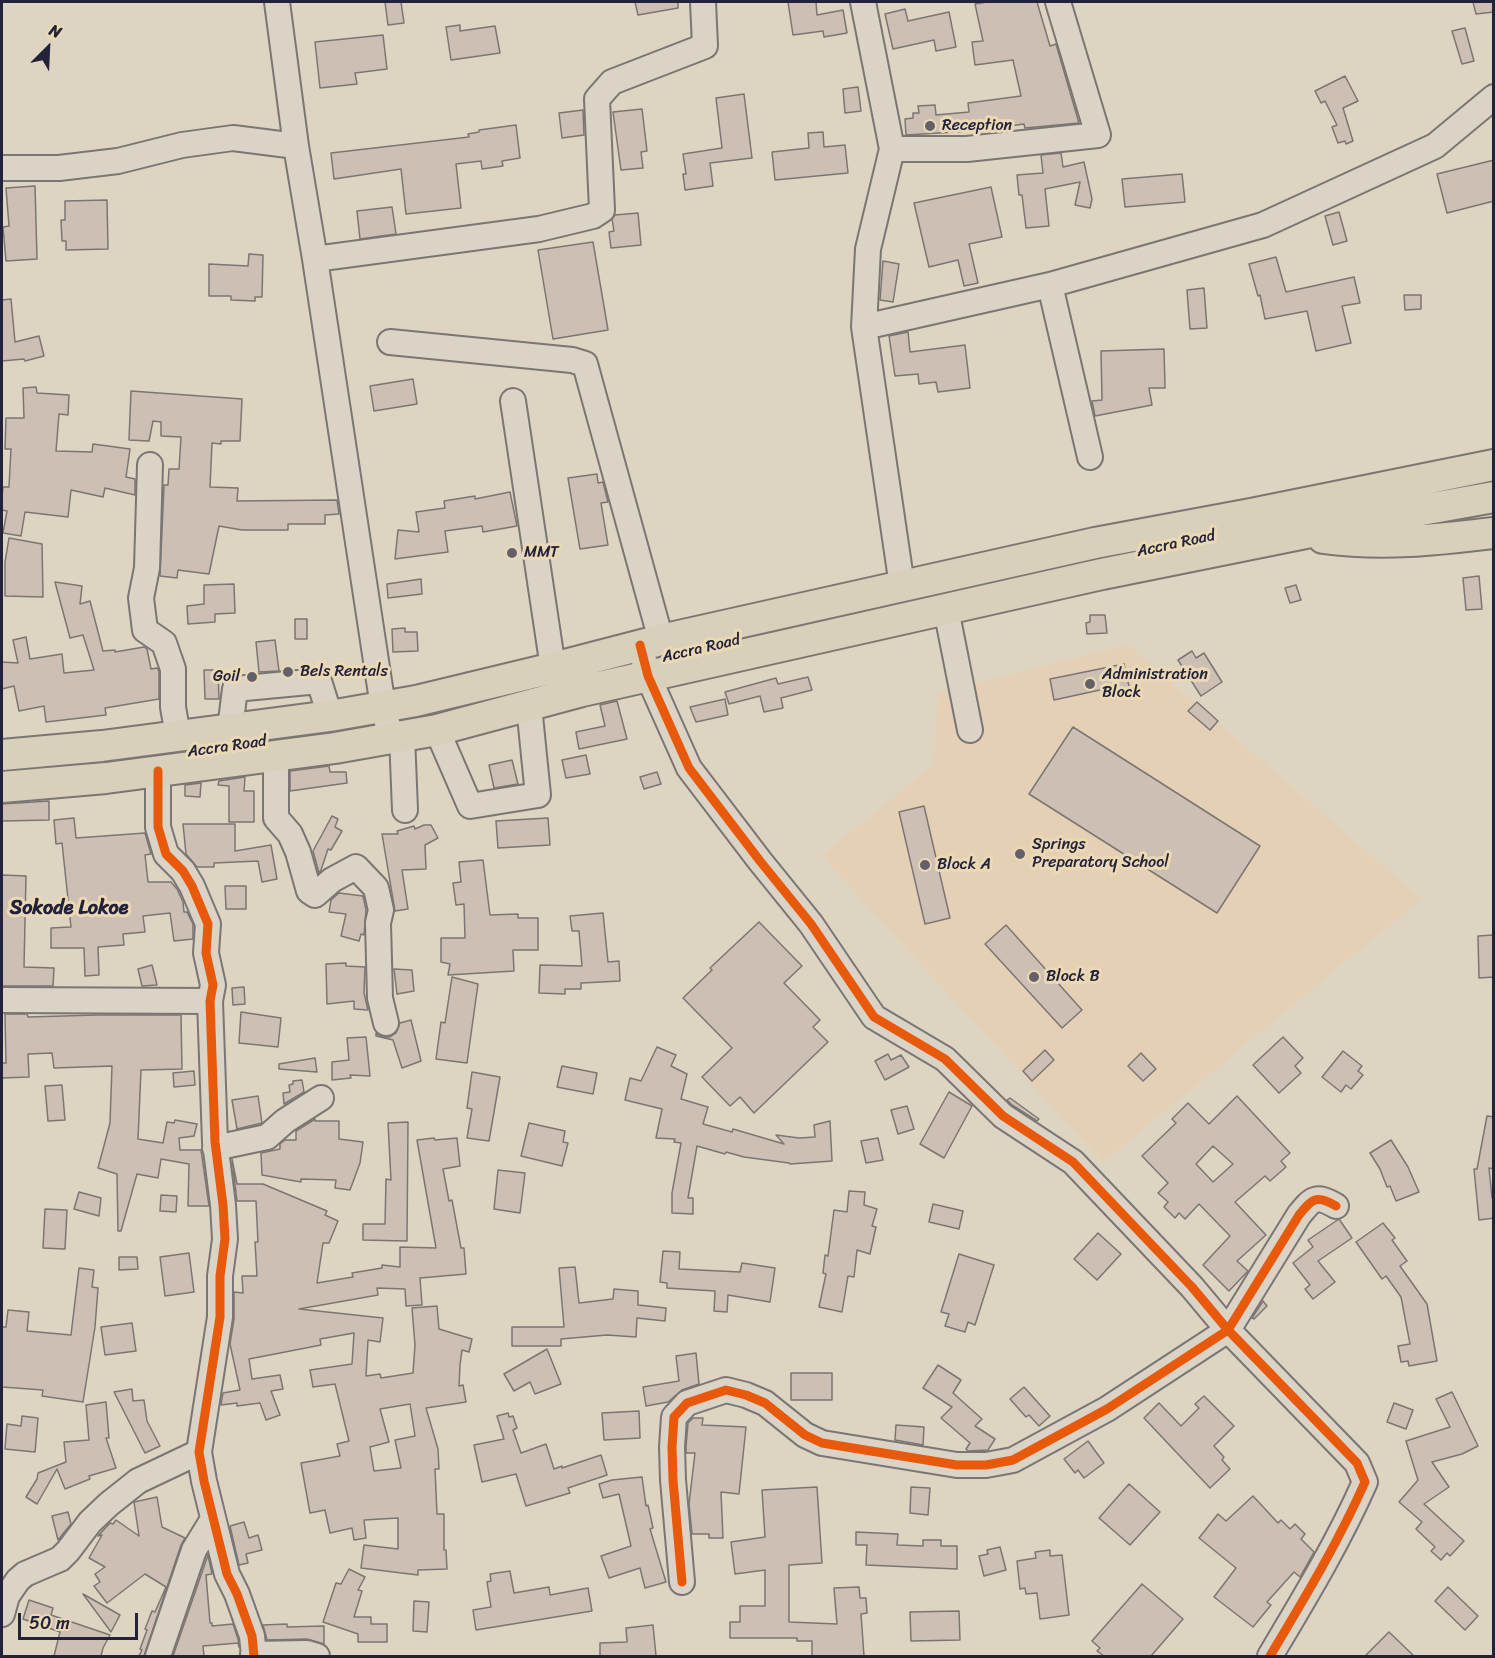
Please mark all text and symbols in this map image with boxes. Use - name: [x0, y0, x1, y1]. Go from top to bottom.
- text: N: [45, 16, 66, 47]
- north arrow: [18, 18, 78, 78]
- place label: Reception: [942, 116, 1012, 136]
- marker: Reception: [923, 119, 937, 133]
- street label: Accra Road: [1135, 526, 1217, 562]
- place label: MMT: [524, 543, 559, 563]
- marker: MMT: [505, 546, 519, 560]
- street label: Accra Road: [660, 631, 742, 667]
- place label: Bels Rentals: [300, 662, 388, 682]
- marker: Bels Rentals: [281, 665, 295, 679]
- place label: Administration Block: [1102, 665, 1208, 703]
- place label: Goil: [213, 667, 240, 687]
- marker: Goil: [245, 670, 259, 684]
- marker: Administration Block: [1083, 677, 1097, 691]
- street label: Accra Road: [186, 732, 268, 762]
- place label: Springs Preparatory School: [1032, 835, 1169, 873]
- marker: Springs Preparatory School: [1013, 847, 1027, 861]
- place label: Block A: [937, 855, 991, 875]
- marker: Block A: [918, 858, 932, 872]
- district label: Sokode Lokoe: [10, 897, 128, 921]
- place label: Block B: [1046, 967, 1100, 987]
- marker: Block B: [1027, 970, 1041, 984]
- scale bar: [21, 1601, 141, 1639]
- text: 50 m: [29, 1607, 70, 1639]

